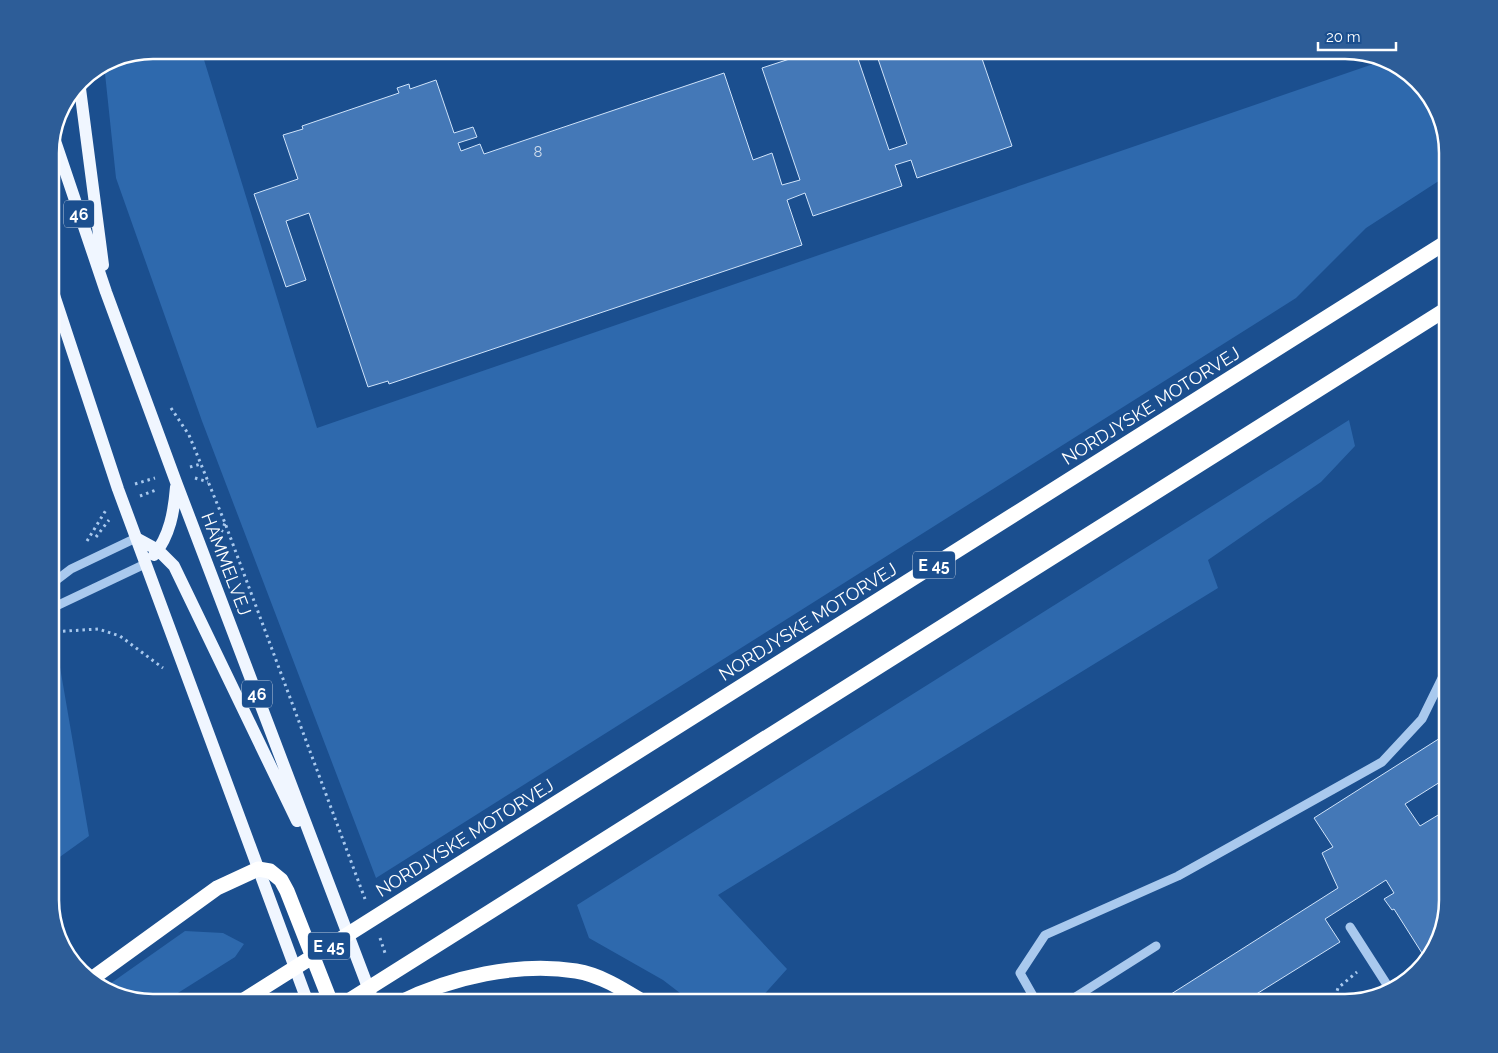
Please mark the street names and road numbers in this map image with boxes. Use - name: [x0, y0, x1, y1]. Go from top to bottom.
- road number: 46: [64, 200, 94, 228]
- street label: NORDJYSKE MOTORVEJ: [1058, 342, 1244, 469]
- street label: HAMMELVEJ: [197, 509, 256, 618]
- road number: E 45: [913, 552, 955, 578]
- street label: NORDJYSKE MOTORVEJ: [715, 558, 901, 685]
- road number: 46: [242, 681, 272, 708]
- street label: NORDJYSKE MOTORVEJ: [372, 774, 558, 901]
- road number: E 45: [308, 932, 350, 959]

